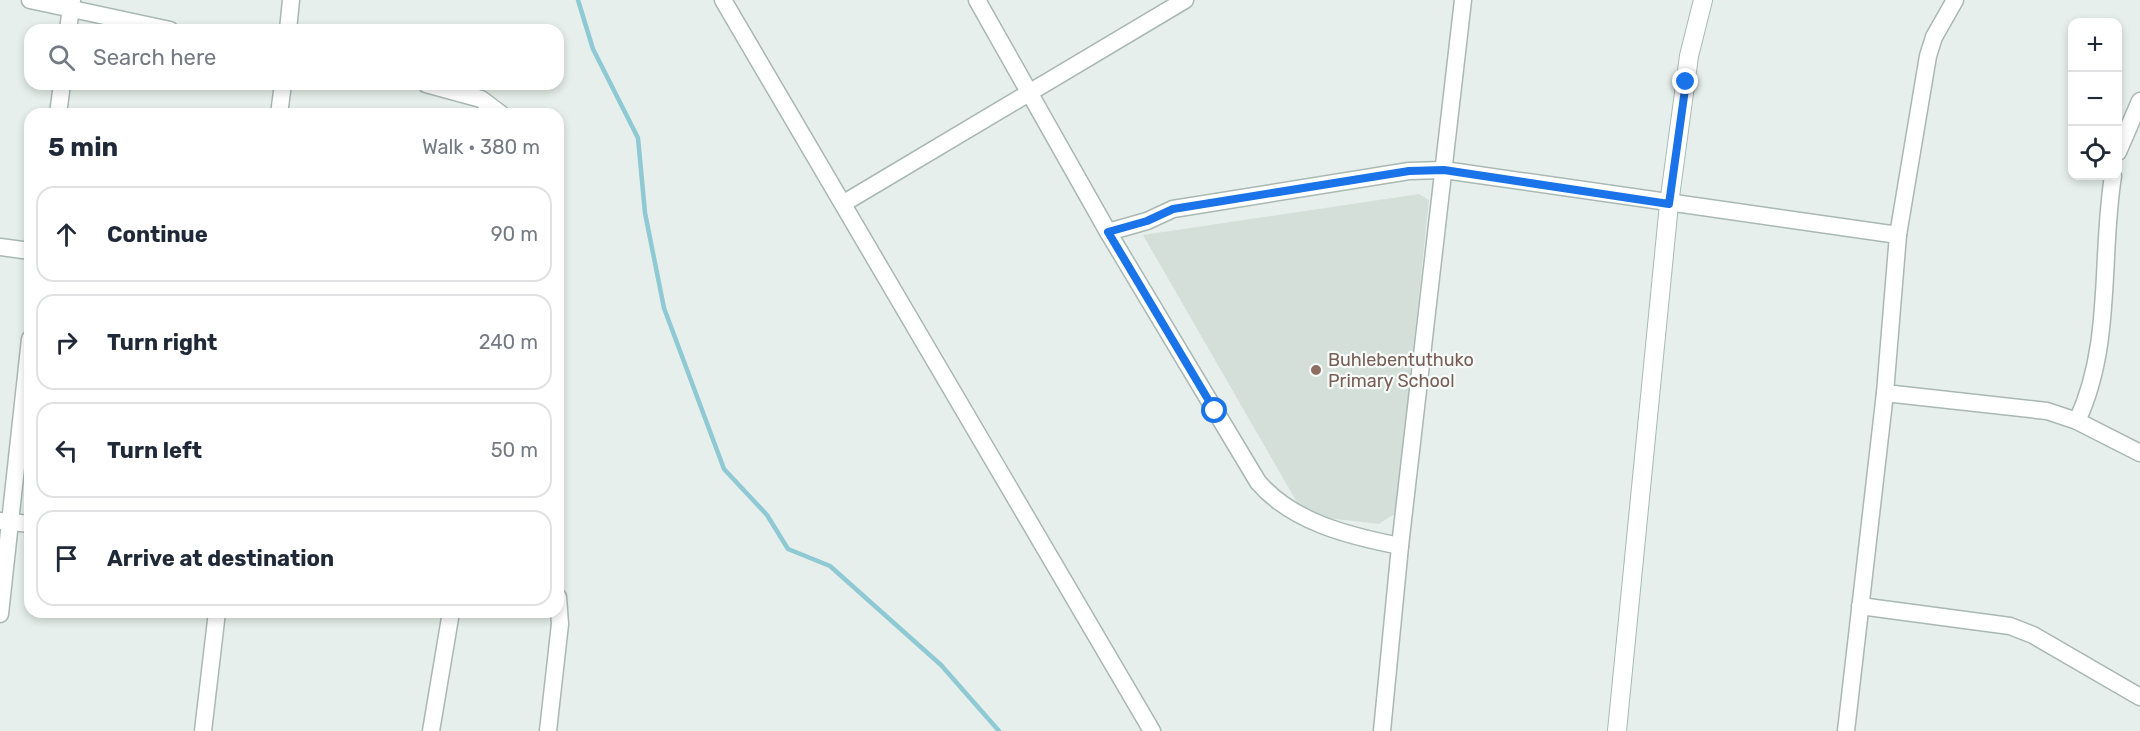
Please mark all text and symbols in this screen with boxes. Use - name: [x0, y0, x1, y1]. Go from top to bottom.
- map controls: [2068, 18, 2122, 180]
- button: +: [2068, 18, 2122, 72]
- search box: [24, 24, 564, 90]
- icon: search: [45, 41, 78, 74]
- text: Search here: [93, 44, 216, 71]
- route end: [1672, 68, 1698, 94]
- button: −: [2068, 72, 2122, 126]
- button: locate: [2068, 126, 2122, 180]
- text: 5 min: [48, 132, 118, 163]
- text: Walk · 380 m: [422, 135, 540, 159]
- icon: ahead: [50, 218, 83, 251]
- text: Continue: [107, 221, 208, 248]
- text: 90 m: [491, 222, 538, 246]
- icon: right: [50, 326, 83, 359]
- text: Turn right: [107, 329, 217, 356]
- text: 240 m: [479, 330, 538, 354]
- place label: Buhlebentuthuko Primary School: [1328, 349, 1474, 392]
- marker: Buhlebentuthuko Primary School: [1309, 363, 1323, 377]
- route start: [1201, 397, 1227, 423]
- icon: left: [50, 434, 83, 467]
- text: Turn left: [107, 437, 202, 464]
- text: 50 m: [491, 438, 538, 462]
- icon: arrive: [50, 542, 83, 575]
- text: Arrive at destination: [107, 545, 334, 572]

